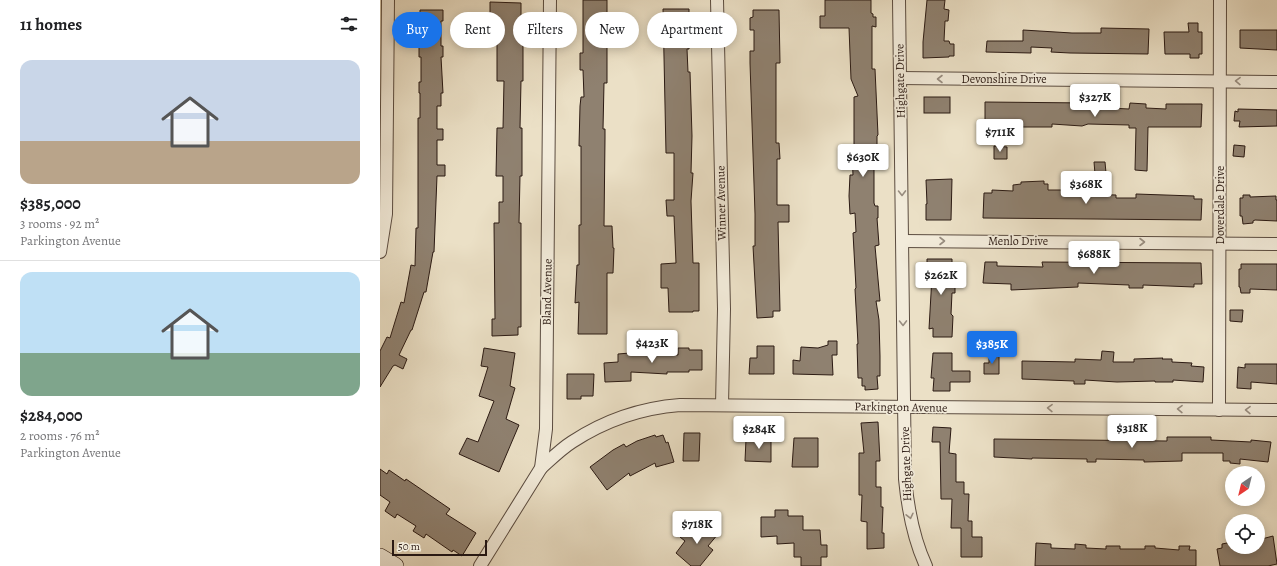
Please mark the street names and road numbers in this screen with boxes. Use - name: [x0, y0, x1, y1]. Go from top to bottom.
- street label: Highgate Drive: [891, 43, 909, 119]
- street label: Devonshire Drive: [961, 71, 1047, 87]
- street label: Winner Avenue: [712, 165, 730, 242]
- street label: Doverdale Drive: [1212, 166, 1228, 244]
- street label: Menlo Drive: [988, 233, 1048, 249]
- street label: Bland Avenue: [538, 258, 556, 326]
- street label: Parkington Avenue: [854, 398, 948, 416]
- street label: Highgate Drive: [897, 426, 915, 502]

